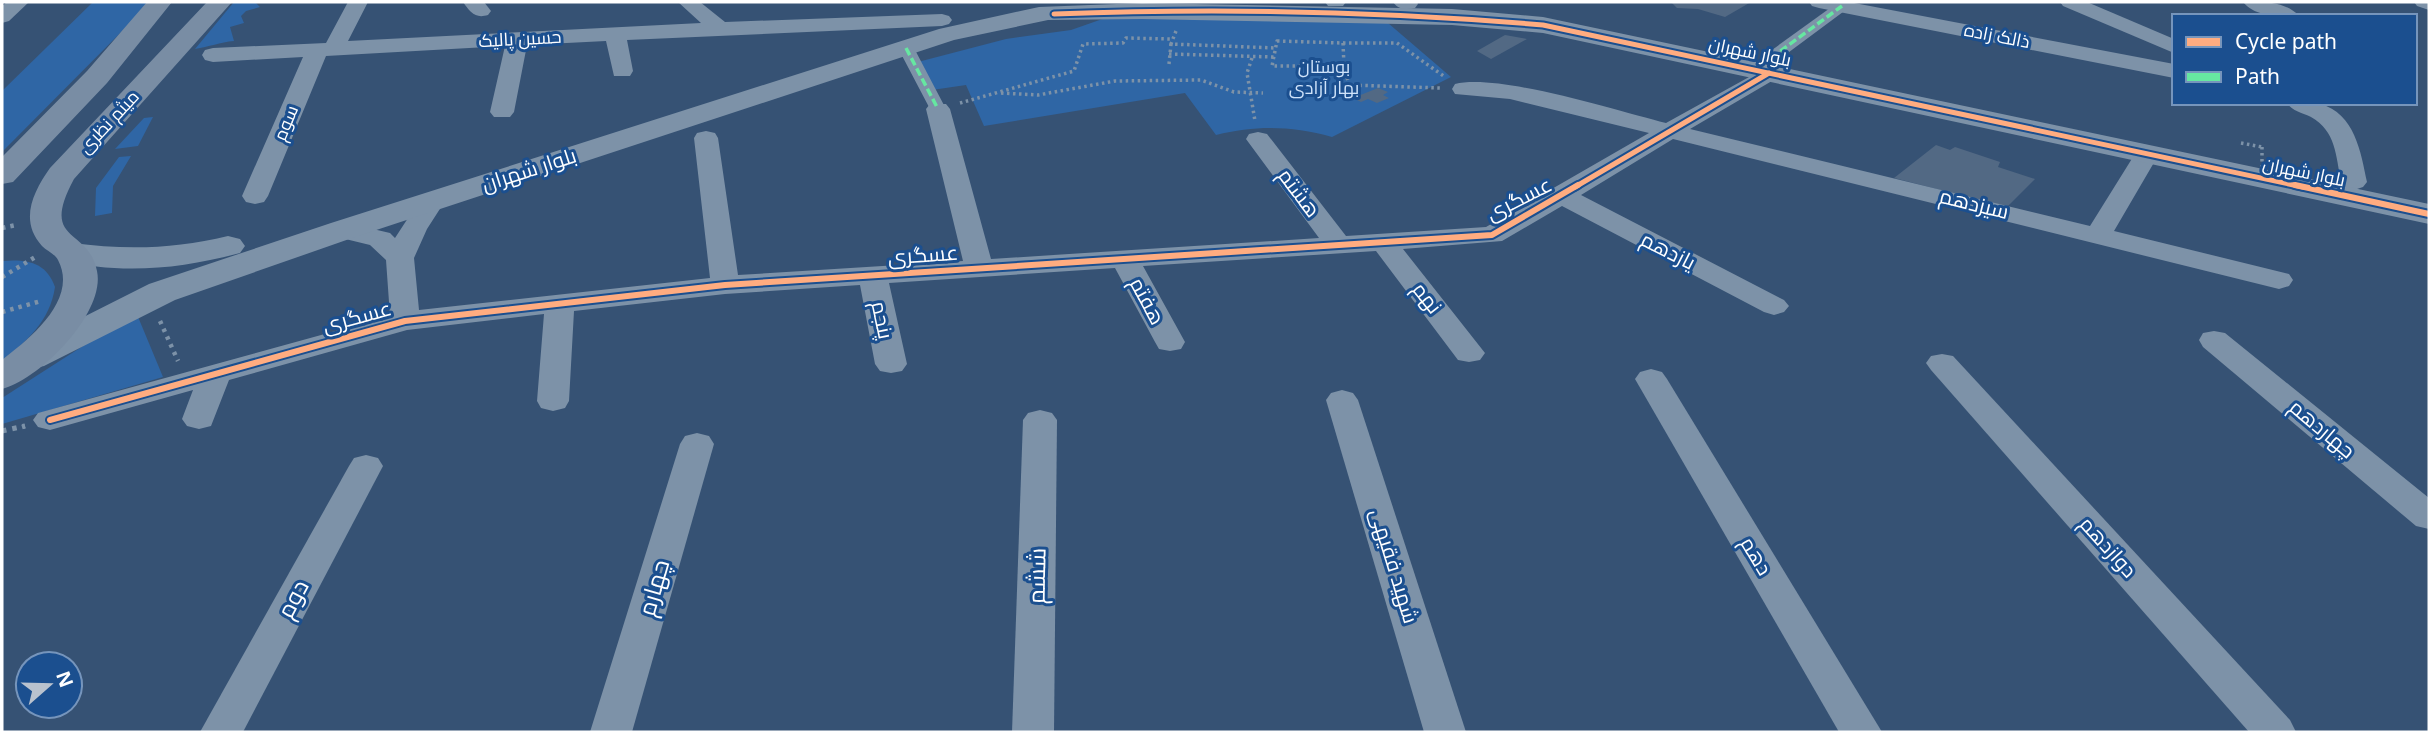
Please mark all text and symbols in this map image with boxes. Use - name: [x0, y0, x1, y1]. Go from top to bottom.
- legend: [2172, 14, 2417, 105]
- street label: ذالک زاده: [1962, 17, 2032, 53]
- street label: حسین پالیک: [478, 24, 562, 53]
- text: Cycle path: [2235, 27, 2337, 55]
- street label: بلوار شهران: [1707, 31, 1794, 71]
- park label: بوستان بهار آزادی: [1289, 54, 1359, 99]
- text: Path: [2235, 62, 2280, 90]
- street label: میثم نظری: [73, 84, 145, 159]
- street label: سوم: [267, 101, 304, 145]
- street label: بلوار شهران: [478, 141, 580, 198]
- street label: بلوار شهران: [2261, 151, 2348, 191]
- street label: هشتم: [1271, 162, 1327, 223]
- street label: عسگری: [1481, 170, 1556, 227]
- street label: سیزدهم: [1936, 181, 2012, 226]
- street label: یازدهم: [1636, 224, 1701, 277]
- street label: عسگری: [887, 238, 959, 270]
- street label: هفتم: [1123, 272, 1172, 330]
- street label: نهم: [1406, 276, 1449, 320]
- street label: عسگری: [319, 293, 394, 339]
- street label: پنجم: [864, 298, 901, 342]
- street label: چهاردهم: [2283, 392, 2361, 465]
- street label: شهید فقیهی: [1364, 505, 1426, 627]
- street label: دوازدهم: [2073, 510, 2144, 584]
- street label: دهم: [1734, 531, 1779, 581]
- street label: ششم: [1019, 548, 1053, 604]
- street label: چهارم: [629, 555, 677, 620]
- street label: دوم: [268, 573, 316, 624]
- north arrow: [14, 650, 84, 720]
- text: N: [50, 667, 80, 691]

